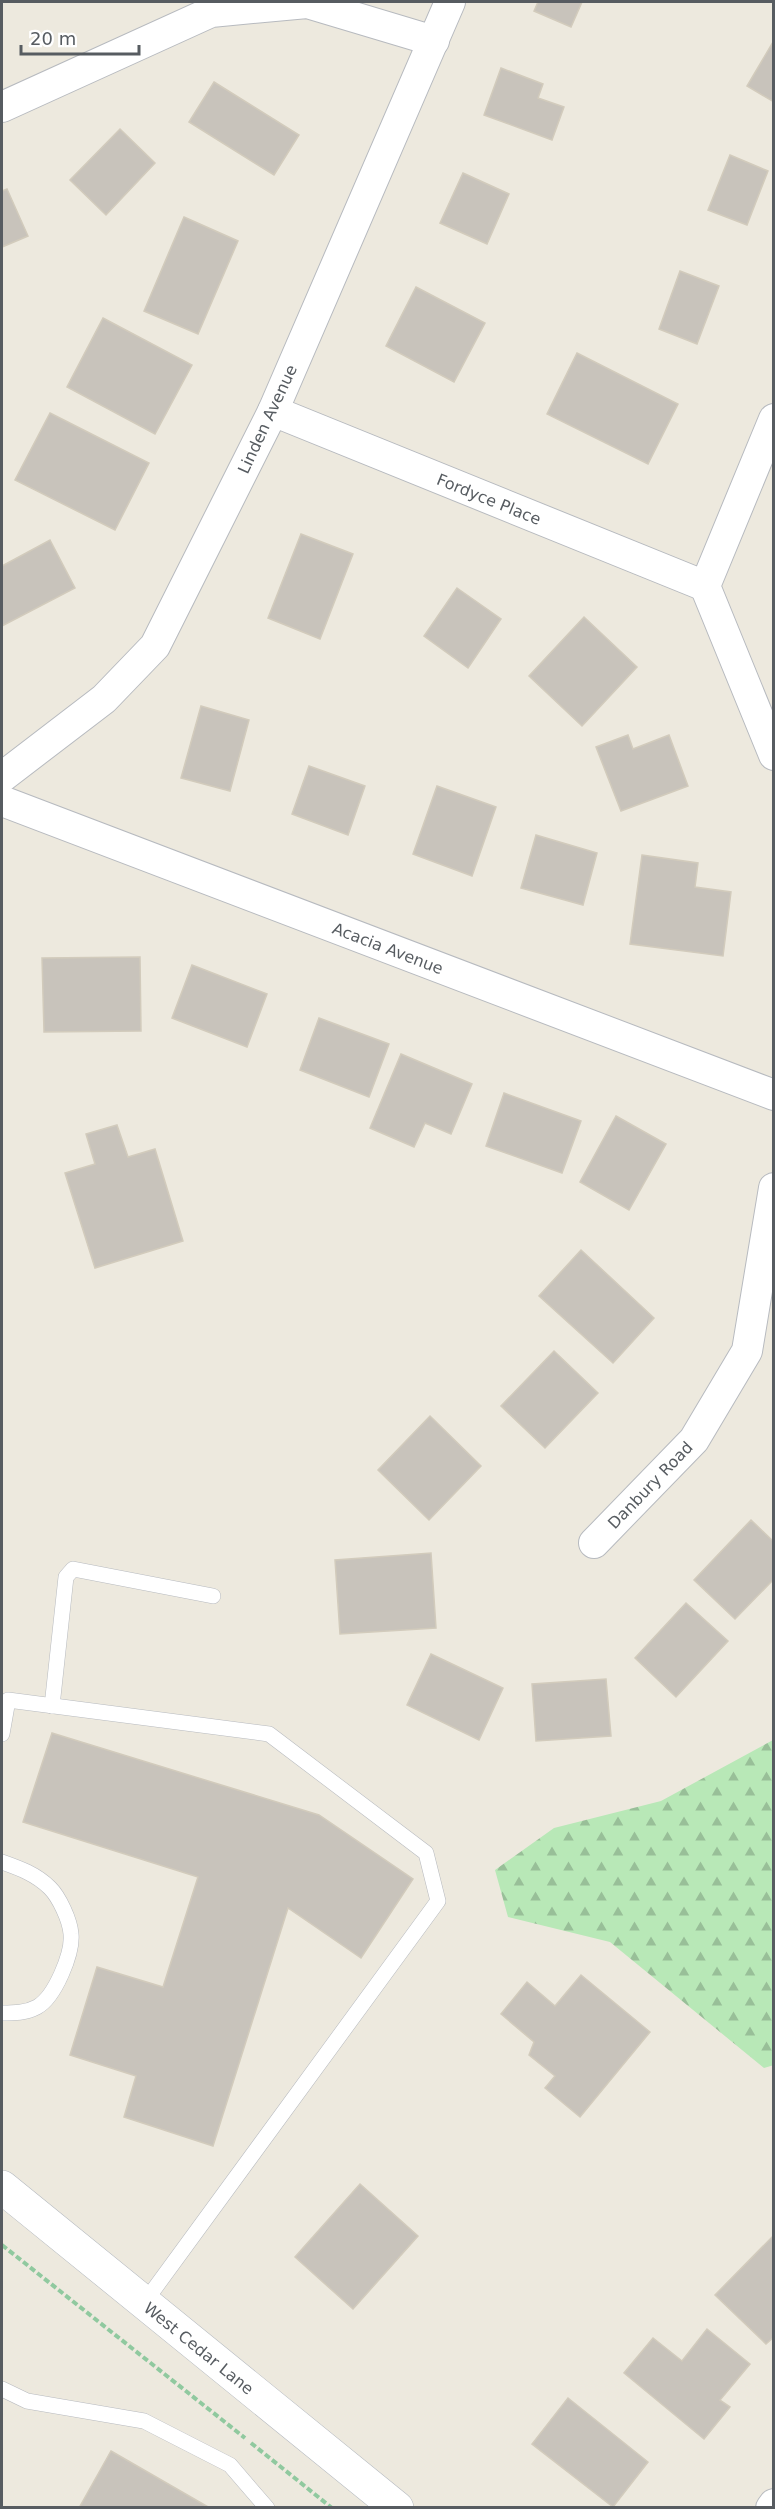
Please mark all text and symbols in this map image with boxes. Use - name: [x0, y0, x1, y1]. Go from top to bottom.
- scale bar: [21, 18, 140, 56]
- text: 20 m: [30, 28, 76, 49]
- street label: Linden Avenue: [234, 362, 301, 477]
- street label: Fordyce Place: [434, 470, 544, 529]
- street label: Acacia Avenue: [330, 919, 446, 978]
- street label: Danbury Road: [604, 1438, 697, 1533]
- street label: West Cedar Lane: [140, 2298, 257, 2398]

